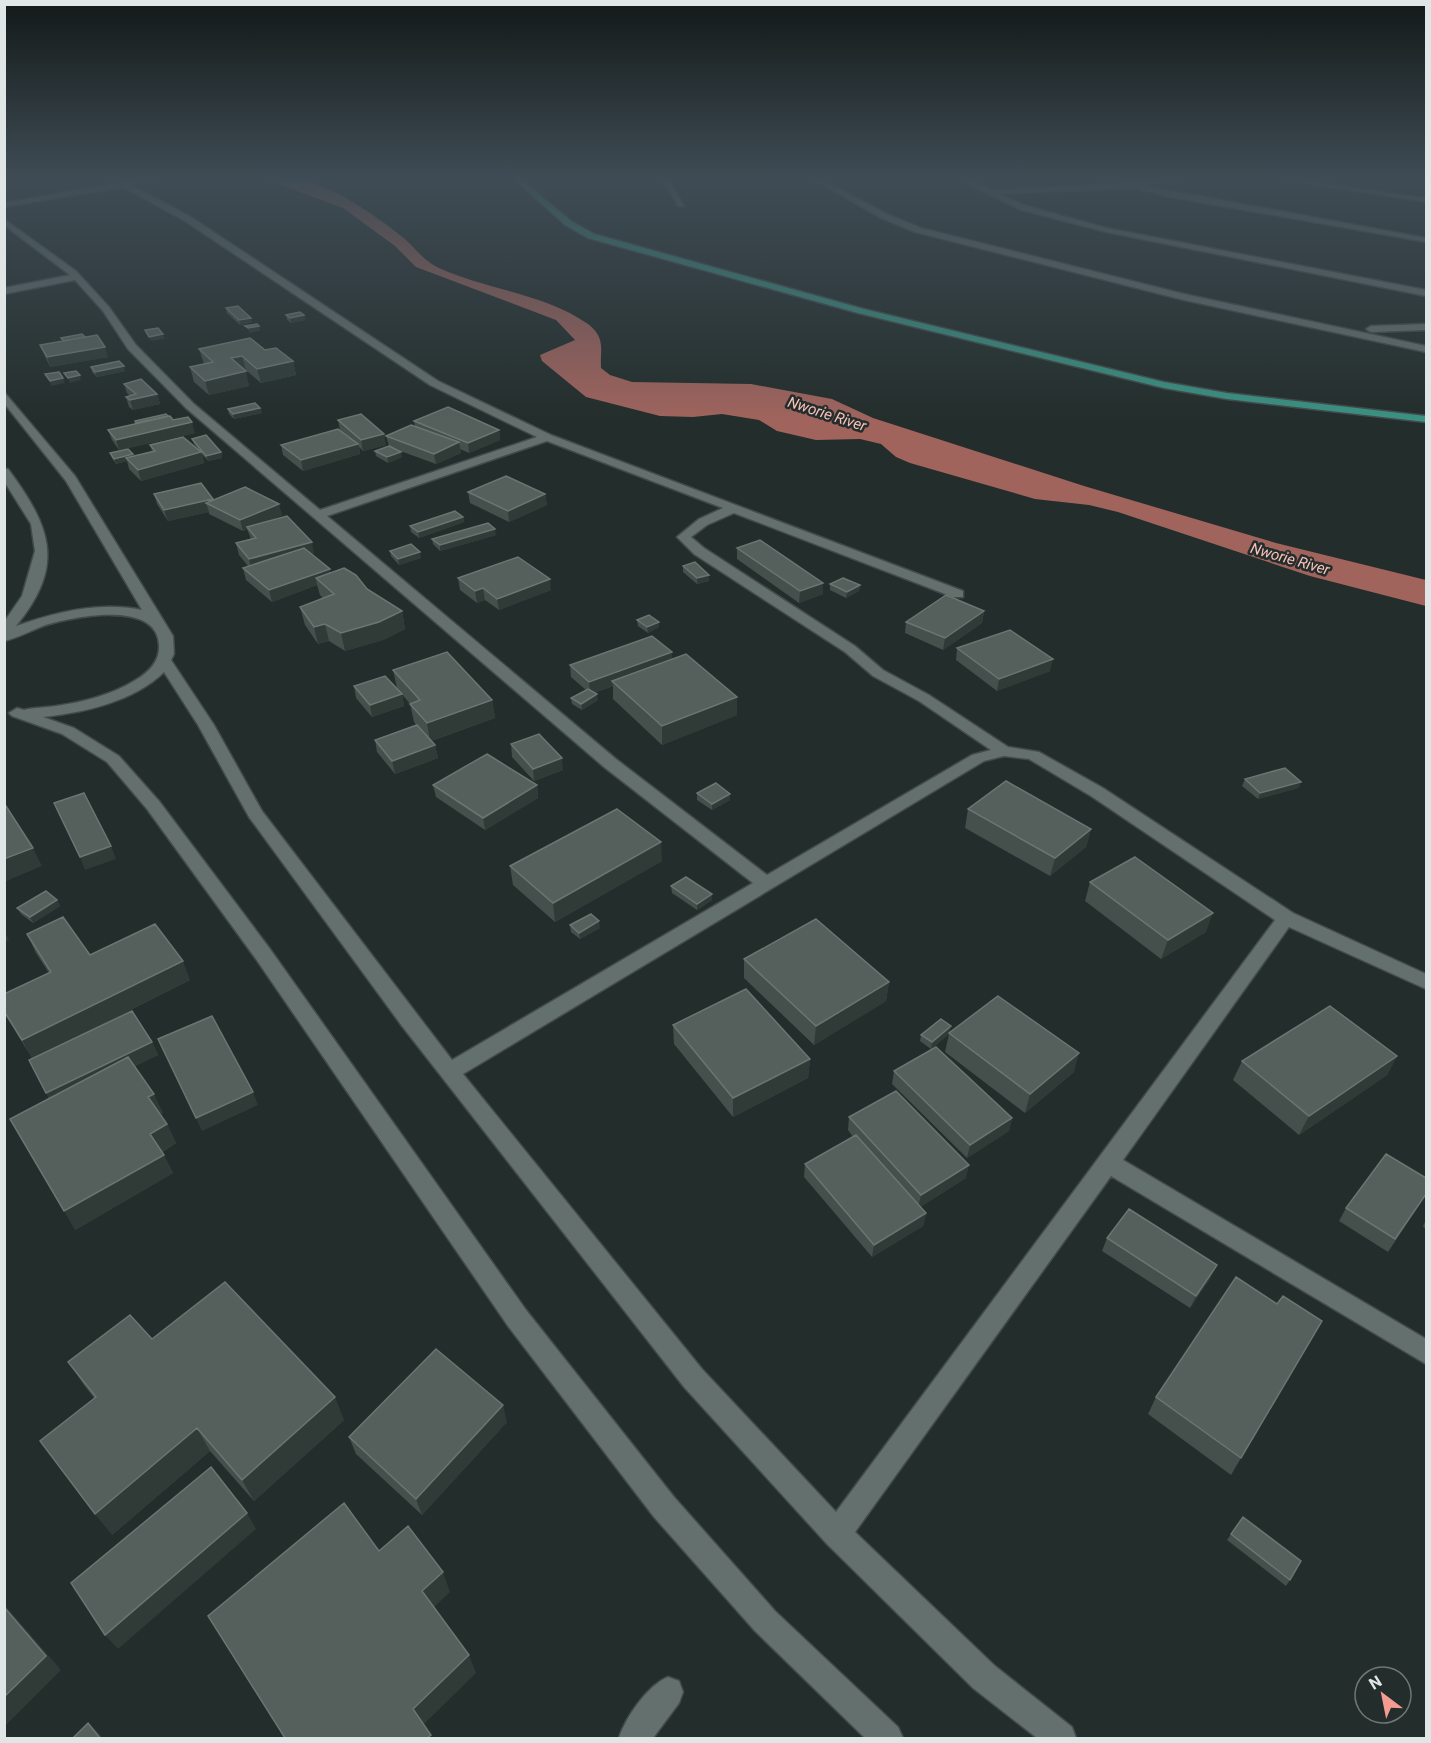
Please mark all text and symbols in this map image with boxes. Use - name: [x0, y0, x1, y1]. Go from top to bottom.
- water label: Nworie River: [785, 393, 870, 435]
- water label: Nworie River: [1248, 539, 1333, 579]
- north arrow: [1353, 1665, 1413, 1725]
- text: N: [1365, 1672, 1385, 1694]

